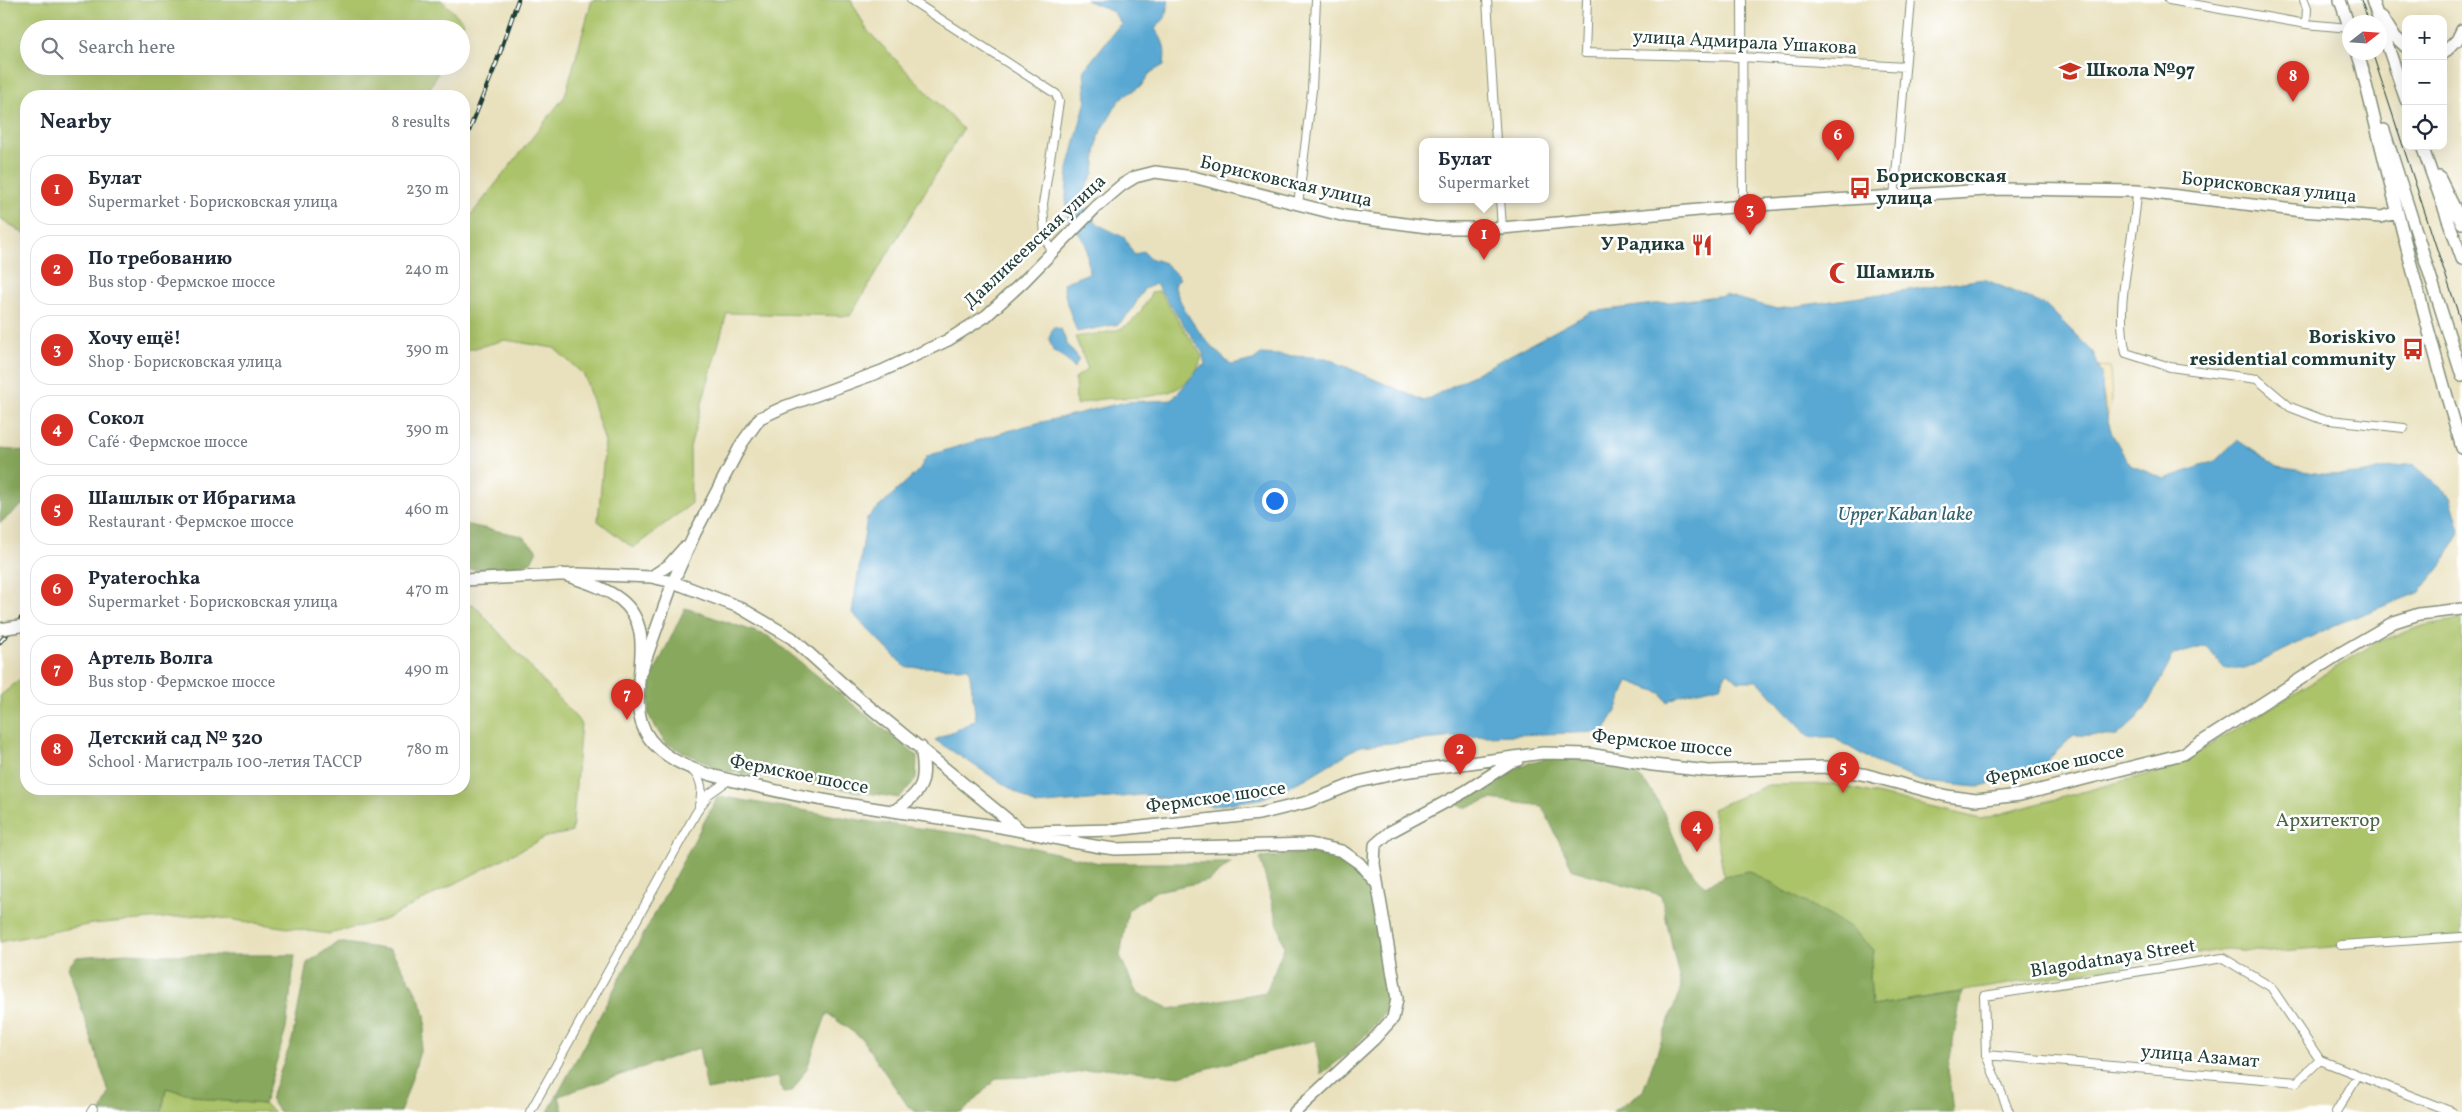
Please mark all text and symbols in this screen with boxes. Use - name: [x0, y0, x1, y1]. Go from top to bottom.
- north arrow: [2342, 15, 2387, 60]
- map controls: [2402, 15, 2447, 150]
- button: +: [2402, 15, 2447, 60]
- search box: [20, 20, 470, 75]
- street label: улица Адмирала Ушакова: [1632, 24, 1858, 62]
- icon: search: [38, 34, 66, 62]
- text: Search here: [78, 35, 175, 61]
- school or university icon: Школа №97: [2057, 58, 2083, 84]
- place label: Школа №97: [2086, 58, 2195, 84]
- button: −: [2402, 60, 2447, 105]
- pin: 8: [2277, 61, 2309, 102]
- button: locate: [2402, 105, 2447, 150]
- text: Nearby: [40, 108, 111, 137]
- text: 8 results: [391, 112, 450, 134]
- pin: 6: [1822, 120, 1854, 161]
- popup: [1419, 138, 1549, 203]
- text: Булат: [1438, 147, 1492, 173]
- street label: Борисковская улица: [1197, 149, 1375, 215]
- place label: Борисковская улица: [1876, 164, 2007, 212]
- text: Булат: [88, 166, 142, 192]
- street label: Борисковская улица: [2180, 166, 2358, 210]
- street label: Давликеевская улица: [958, 169, 1112, 315]
- text: Supermarket: [1438, 173, 1530, 195]
- bus stop icon: Борисковская улица: [1847, 175, 1873, 201]
- text: 1: [54, 179, 60, 201]
- text: 230 m: [406, 179, 449, 201]
- text: Supermarket · Борисковская улица: [88, 192, 338, 214]
- pin: 3: [1734, 194, 1766, 235]
- pin: 1: [1468, 219, 1500, 260]
- place label: У Радика: [1601, 232, 1685, 258]
- restaurant icon: У Радика: [1689, 232, 1715, 258]
- text: По требованию: [88, 246, 232, 272]
- text: 2: [53, 259, 61, 281]
- text: 240 m: [405, 259, 449, 281]
- mosque icon: Шамиль: [1827, 260, 1853, 286]
- place label: Шамиль: [1856, 260, 1935, 286]
- text: Bus stop · Фермское шоссе: [88, 272, 275, 294]
- place label: Boriskivo residential community: [2189, 325, 2396, 373]
- text: Хочу ещё!: [88, 326, 181, 352]
- bus stop icon: Boriskivo residential community: [2400, 336, 2426, 362]
- text: 3: [53, 339, 61, 361]
- text: 390 m: [406, 339, 449, 361]
- text: Shop · Борисковская улица: [88, 352, 282, 374]
- text: Сокол: [88, 406, 144, 432]
- text: 4: [52, 419, 62, 441]
- text: 390 m: [406, 419, 449, 441]
- text: Café · Фермское шоссе: [88, 432, 248, 454]
- text: Шашлык от Ибрагима: [88, 486, 296, 512]
- your location: [1262, 488, 1288, 514]
- text: 5: [53, 499, 61, 521]
- text: 460 m: [405, 499, 449, 521]
- water label: Upper Kaban lake: [1838, 501, 1973, 529]
- text: Restaurant · Фермское шоссе: [88, 512, 294, 534]
- text: Pyaterochka: [88, 566, 200, 592]
- text: 6: [53, 579, 61, 601]
- text: 470 m: [405, 579, 449, 601]
- text: Supermarket · Борисковская улица: [88, 592, 338, 614]
- text: Артель Волга: [88, 646, 213, 672]
- text: 7: [53, 659, 61, 681]
- text: 490 m: [404, 659, 449, 681]
- text: Bus stop · Фермское шоссе: [88, 672, 275, 694]
- pin: 7: [611, 679, 643, 720]
- street label: Фермское шоссе: [1590, 724, 1734, 764]
- text: Детский сад № 320: [88, 726, 263, 752]
- pin: 2: [1444, 734, 1476, 775]
- text: 8: [53, 739, 61, 761]
- text: 780 m: [407, 739, 449, 761]
- street label: Фермское шоссе: [1983, 739, 2127, 793]
- street label: Фермское шоссе: [727, 749, 871, 801]
- text: School · Магистраль 100-летия ТАССР: [88, 752, 362, 774]
- pin: 5: [1827, 752, 1859, 793]
- street label: Фермское шоссе: [1144, 775, 1288, 821]
- park label: Архитектор: [2276, 808, 2380, 834]
- pin: 4: [1681, 811, 1713, 852]
- street label: Blagodatnaya Street: [2029, 933, 2198, 985]
- street label: улица Азамат: [2140, 1039, 2261, 1075]

